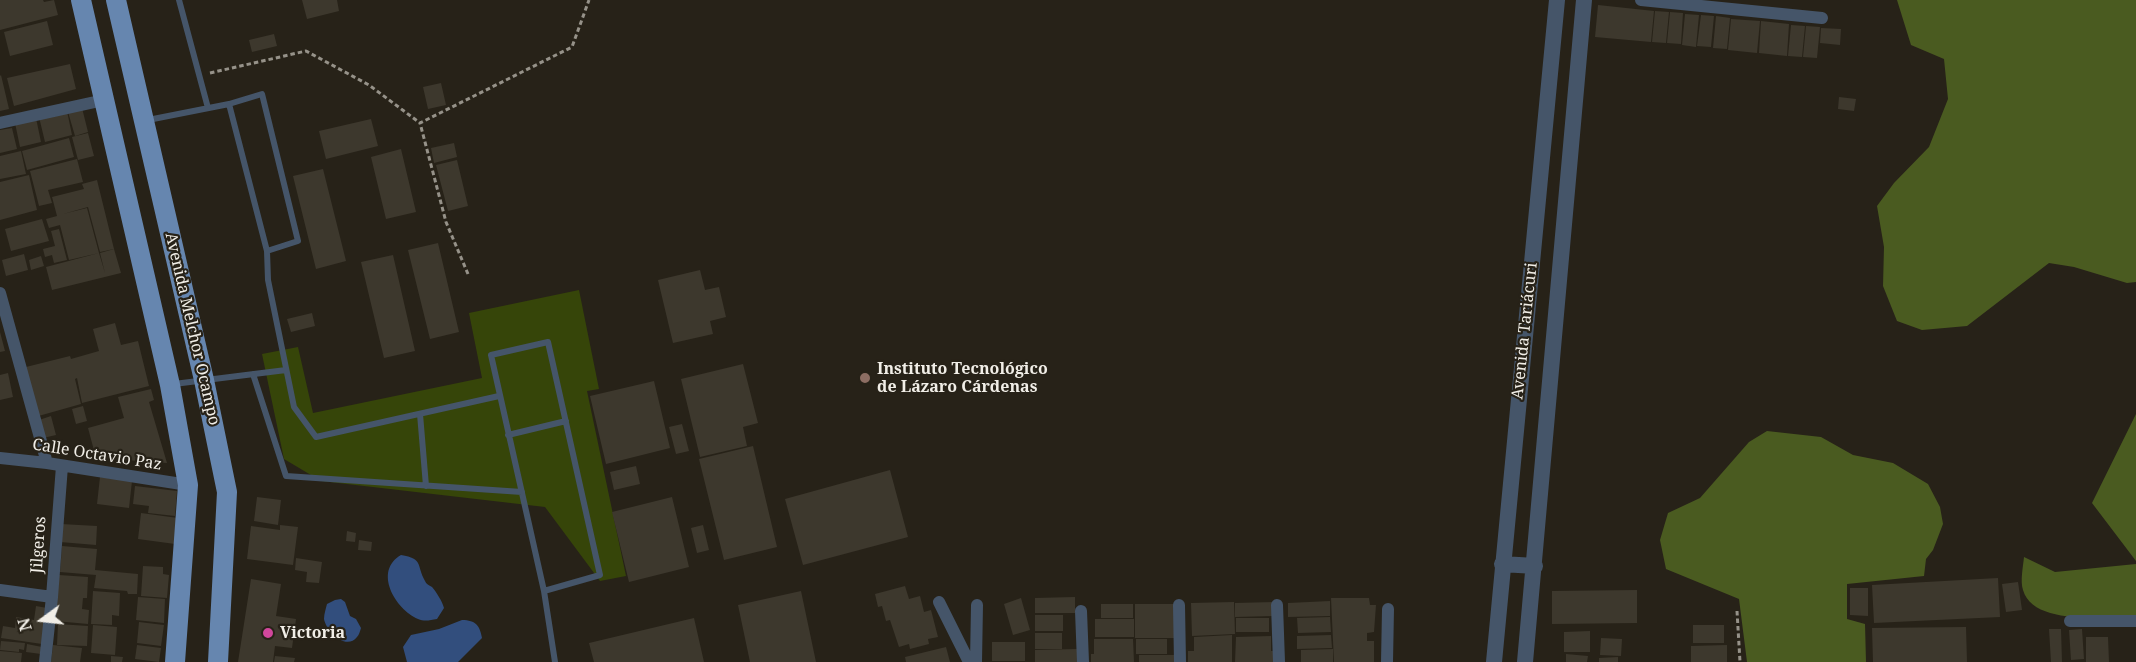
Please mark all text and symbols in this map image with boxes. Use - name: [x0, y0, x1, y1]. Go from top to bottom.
- street label: Avenida Melchor Ocampo: [160, 231, 224, 427]
- street label: Avenida Tariácuri: [1508, 262, 1542, 400]
- place label: Instituto Tecnológico de Lázaro Cárdenas: [877, 359, 1048, 397]
- marker: Instituto Tecnológico de Lázaro Cárdenas: [858, 371, 872, 385]
- street label: Calle Octavio Paz: [31, 435, 163, 475]
- street label: Jilgeros: [27, 516, 51, 574]
- north arrow: [12, 590, 72, 650]
- text: N: [12, 616, 37, 634]
- place label: Victoria: [280, 623, 345, 643]
- marker: Victoria: [261, 626, 275, 640]

